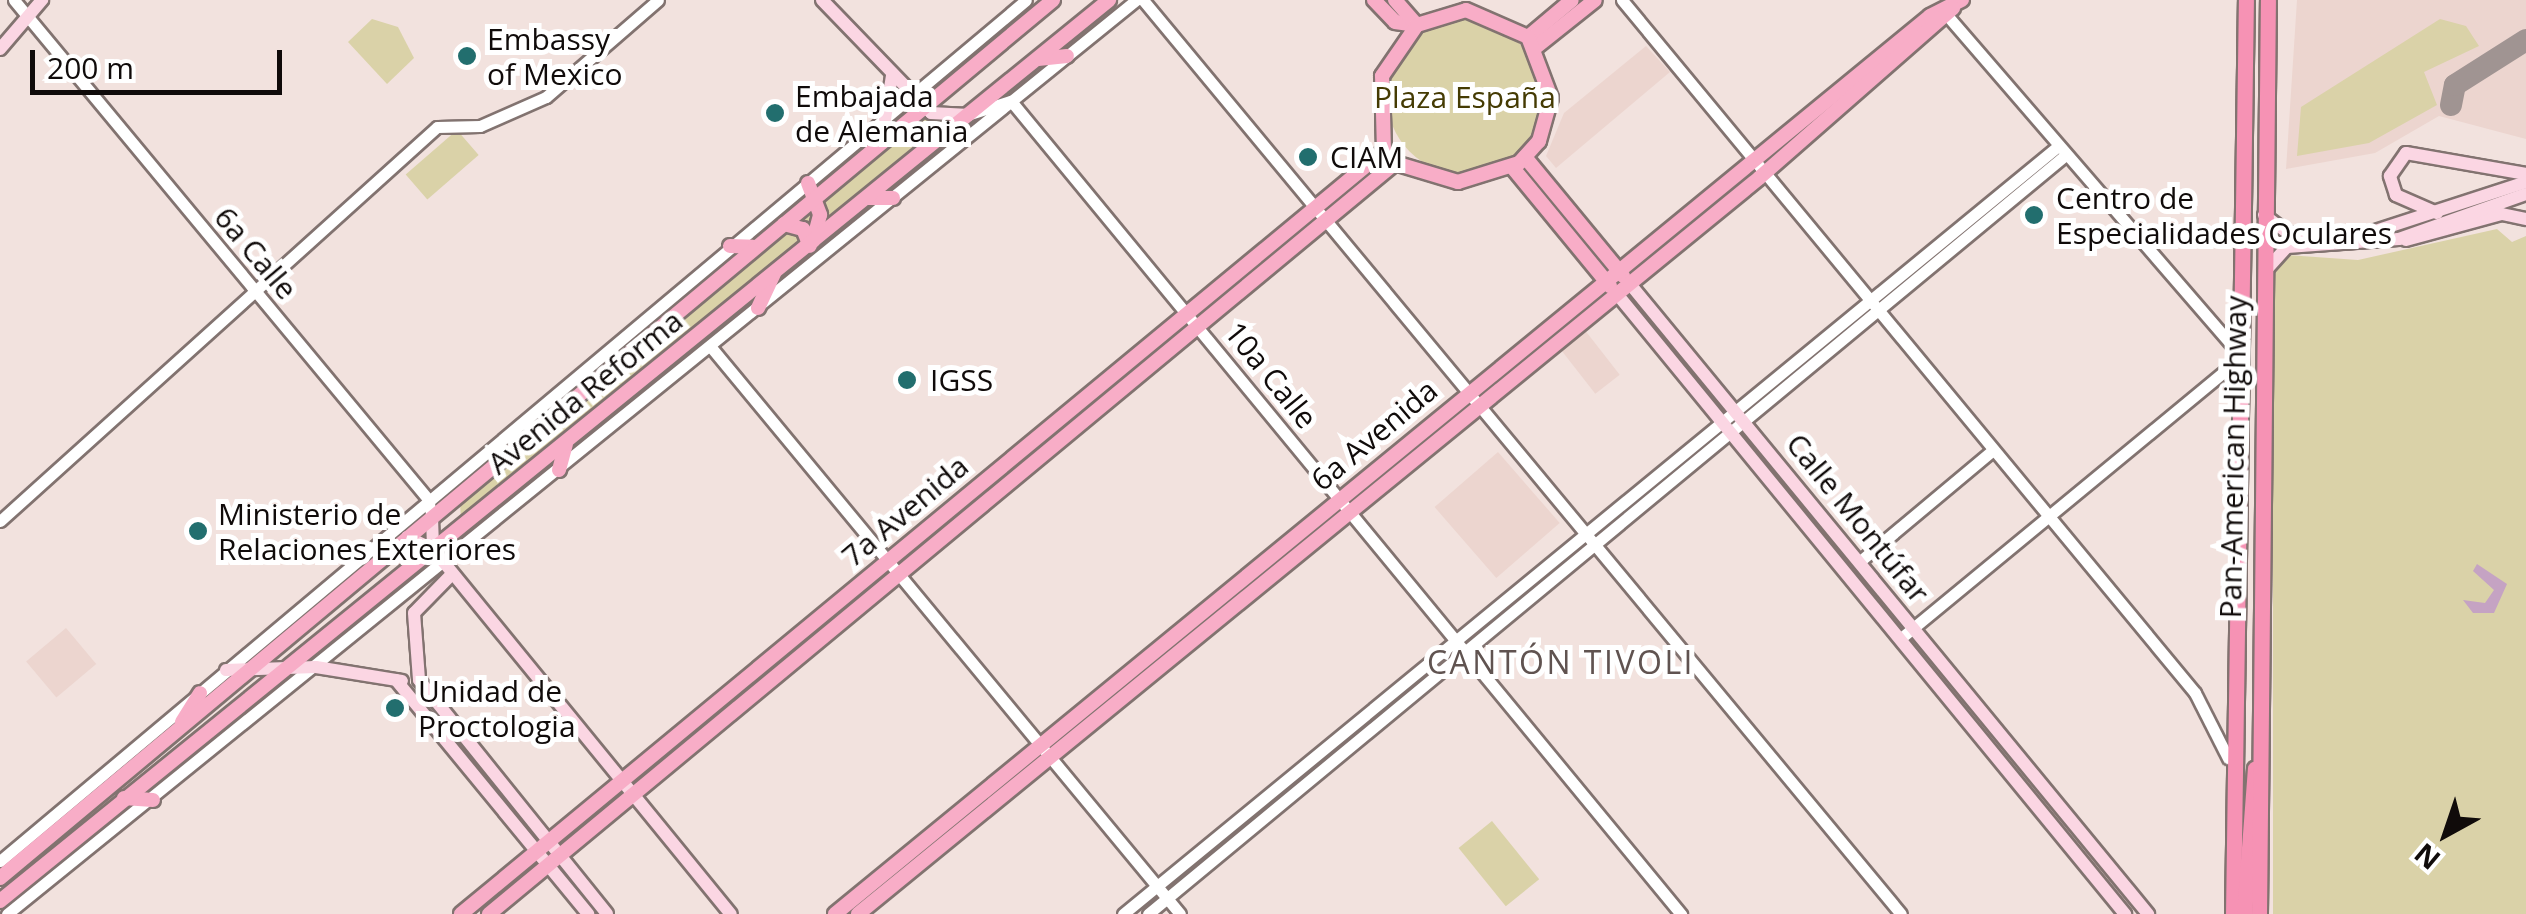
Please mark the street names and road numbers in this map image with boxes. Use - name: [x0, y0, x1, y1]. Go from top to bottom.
- street label: 6a Calle: [207, 200, 305, 306]
- street label: Pan-American Highway: [2212, 295, 2254, 619]
- street label: Avenida Reforma: [480, 303, 690, 481]
- street label: 10a Calle: [1217, 315, 1325, 435]
- street label: 6a Avenida: [1304, 372, 1444, 498]
- street label: Calle Montúfar: [1779, 426, 1937, 610]
- street label: 7a Avenida: [835, 448, 975, 574]

